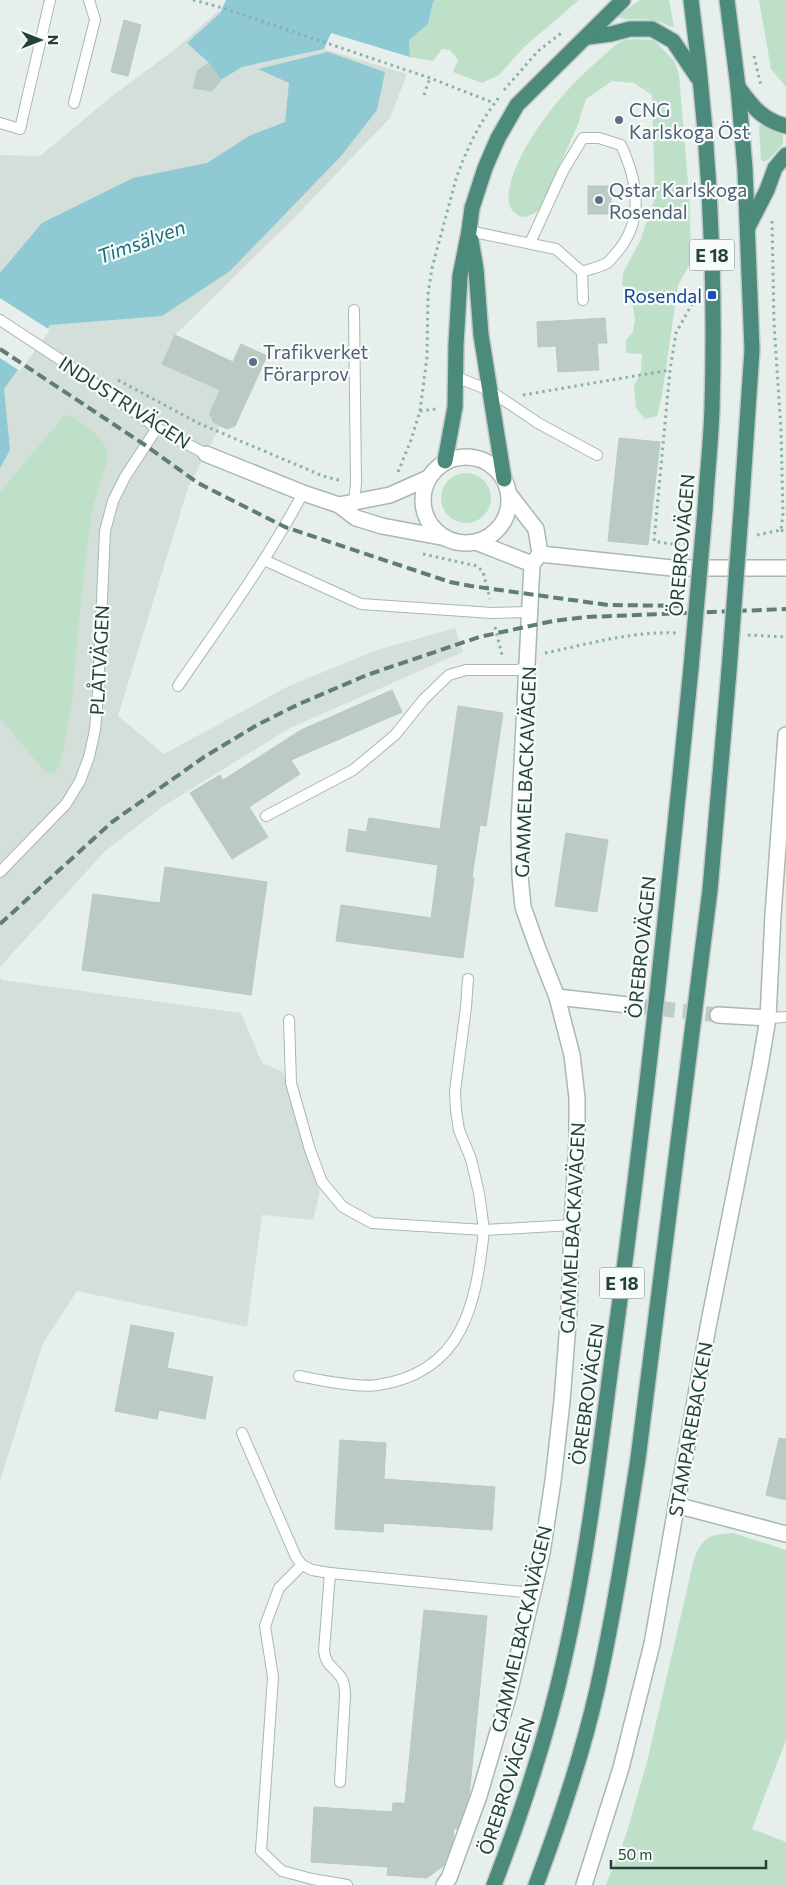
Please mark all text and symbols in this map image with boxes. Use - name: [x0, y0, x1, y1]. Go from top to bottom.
- north arrow: [15, 15, 65, 65]
- text: N: [45, 35, 62, 45]
- place label: CNG Karlskoga Öst: [629, 98, 750, 143]
- marker: CNG Karlskoga Öst: [613, 114, 625, 126]
- place label: Qstar Karlskoga Rosendal: [609, 178, 747, 223]
- marker: Qstar Karlskoga Rosendal: [593, 194, 605, 206]
- water label: Timsälven: [94, 214, 188, 268]
- road number: E 18: [690, 240, 734, 270]
- place label: Rosendal: [623, 284, 702, 307]
- marker: Rosendal: [706, 289, 718, 301]
- place label: Trafikverket Förarprov: [263, 340, 368, 385]
- street label: INDUSTRIVÄGEN: [55, 351, 195, 453]
- marker: Trafikverket Förarprov: [247, 356, 259, 368]
- street label: ÖREBROVÄGEN: [663, 473, 699, 617]
- street label: PLÅTVÄGEN: [84, 604, 113, 716]
- street label: GAMMELBACKAVÄGEN: [510, 666, 540, 878]
- street label: ÖREBROVÄGEN: [622, 875, 660, 1019]
- street label: GAMMELBACKAVÄGEN: [555, 1122, 589, 1334]
- road number: E 18: [600, 1268, 644, 1299]
- street label: ÖREBROVÄGEN: [566, 1322, 608, 1466]
- street label: STAMPAREBACKEN: [663, 1340, 717, 1518]
- street label: GAMMELBACKAVÄGEN: [486, 1523, 556, 1735]
- street label: ÖREBROVÄGEN: [473, 1714, 539, 1858]
- scale bar: [611, 1838, 766, 1870]
- text: 50 m: [618, 1845, 652, 1863]

